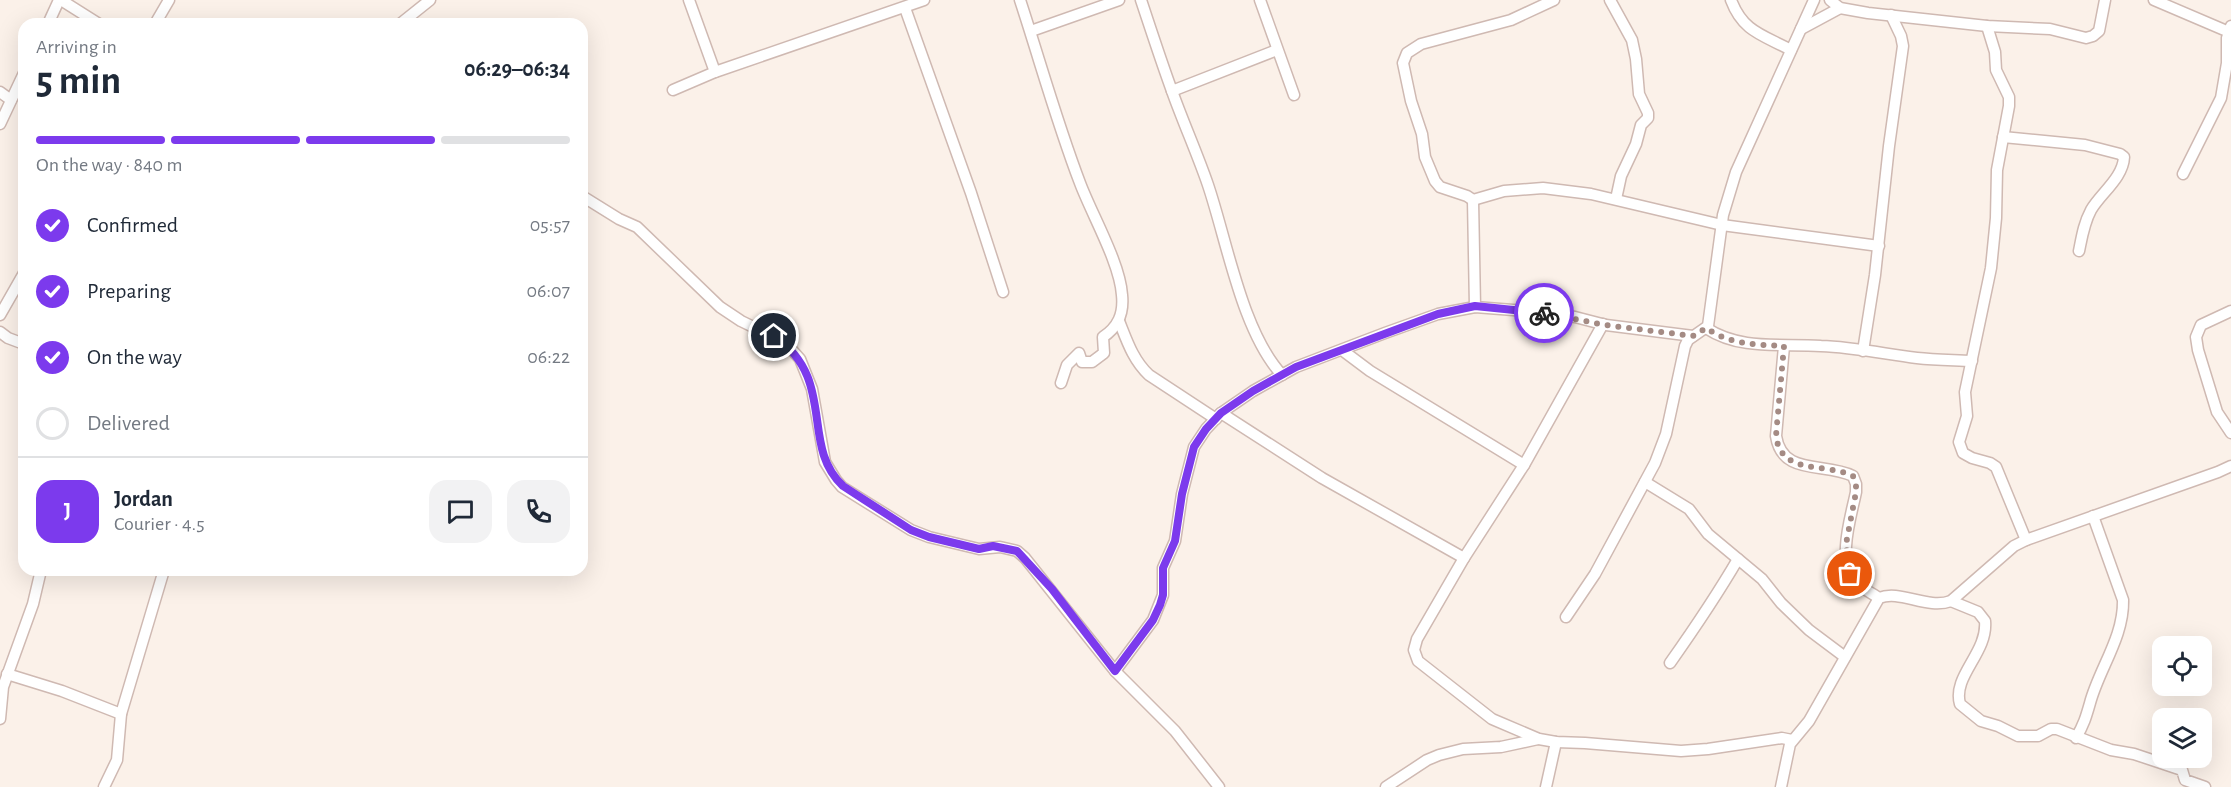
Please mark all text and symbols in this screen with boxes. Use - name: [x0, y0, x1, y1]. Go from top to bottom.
- text: Arriving in: [36, 37, 117, 57]
- text: 06:29–06:34: [464, 58, 570, 80]
- text: 5 min: [36, 62, 121, 101]
- text: On the way · 840 m: [36, 155, 182, 175]
- icon: check: [36, 209, 69, 242]
- text: Confirmed: [87, 214, 178, 236]
- text: 05:57: [530, 215, 570, 235]
- icon: check: [36, 275, 69, 308]
- text: Preparing: [87, 280, 171, 302]
- text: 06:07: [527, 281, 570, 301]
- courier: [1514, 283, 1574, 343]
- icon: bike: [1528, 297, 1561, 330]
- pin: [748, 310, 799, 361]
- icon: home: [757, 319, 790, 352]
- icon: check: [36, 341, 69, 374]
- text: On the way: [87, 346, 182, 368]
- text: 06:22: [527, 347, 570, 367]
- text: Delivered: [87, 412, 170, 434]
- button: chat: [429, 480, 492, 543]
- button: phone: [507, 480, 570, 543]
- text: Jordan: [114, 488, 173, 510]
- text: J: [64, 500, 71, 522]
- text: Courier · 4.5: [114, 514, 205, 534]
- pin: [1824, 548, 1875, 599]
- icon: bag: [1833, 557, 1866, 590]
- map controls: [2152, 636, 2212, 768]
- button: locate: [2152, 636, 2212, 696]
- button: layers: [2152, 708, 2212, 768]

